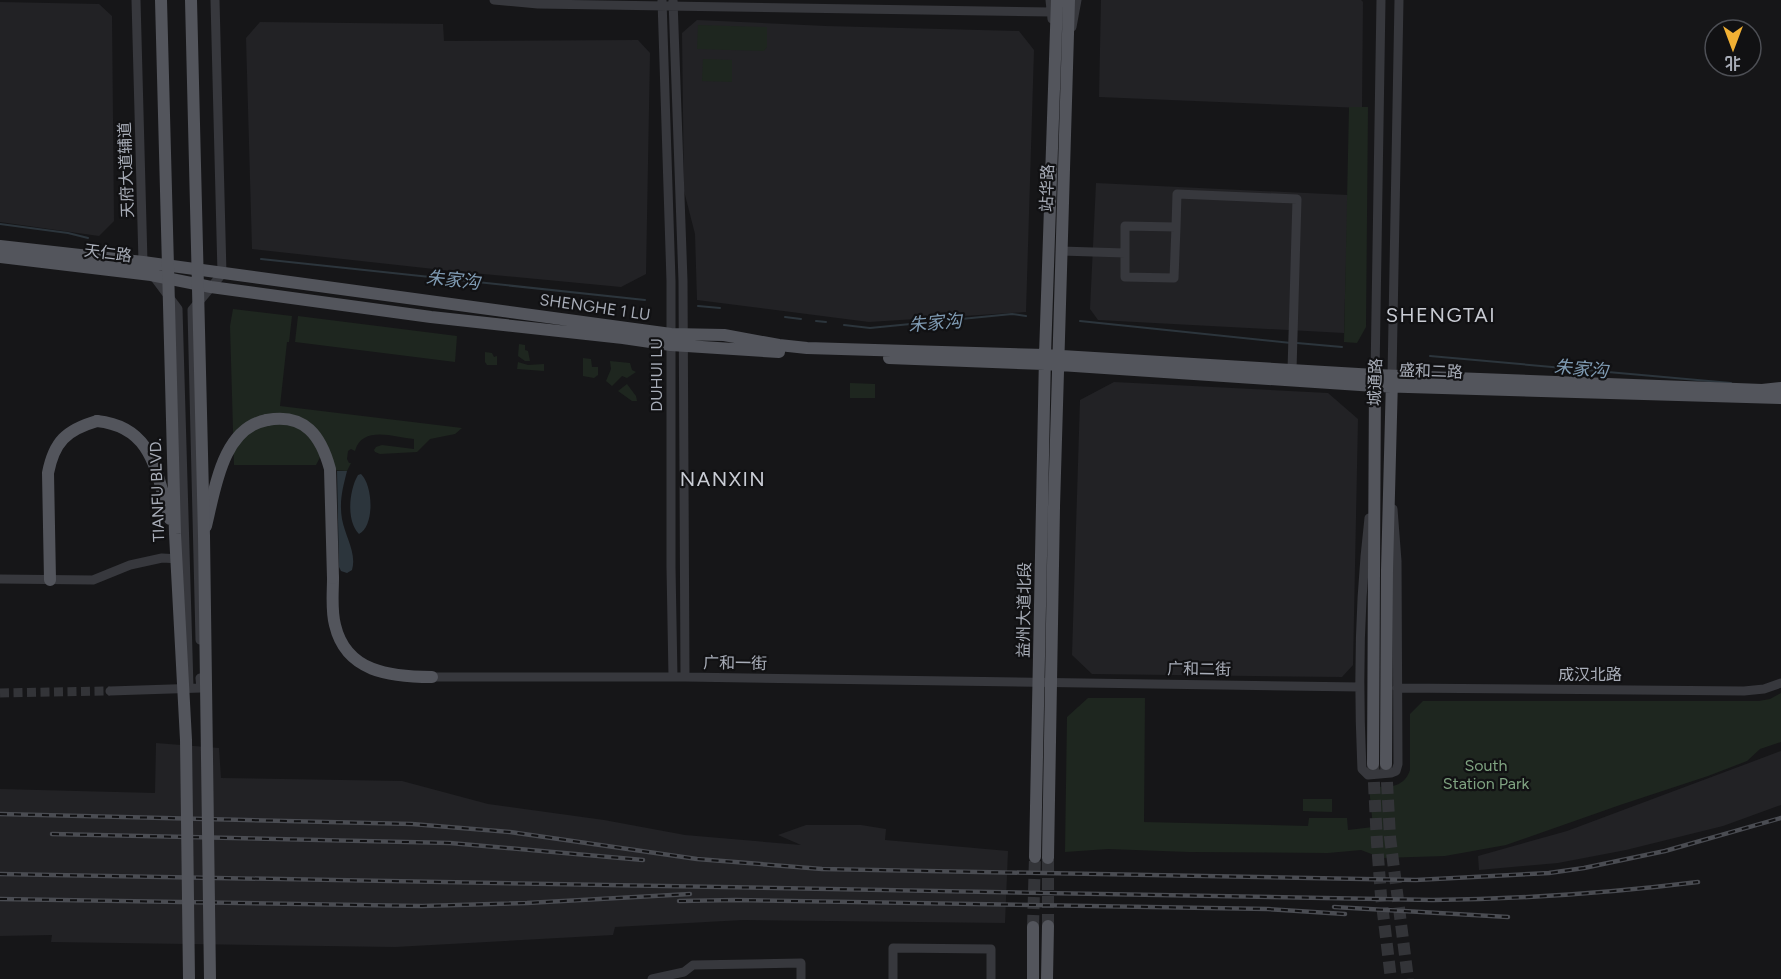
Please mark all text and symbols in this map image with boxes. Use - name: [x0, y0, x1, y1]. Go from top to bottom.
- north arrow: [1703, 18, 1763, 78]
- text: 北: [1725, 53, 1741, 72]
- street label: 天府大道辅道: [115, 122, 137, 218]
- street label: 站华路: [1037, 164, 1057, 212]
- street label: 天仁路: [83, 241, 133, 265]
- water label: 朱家沟: [425, 266, 483, 294]
- street label: SHENGHE 1 LU: [538, 290, 652, 324]
- district label: SHENGTAI: [1386, 303, 1496, 327]
- water label: 朱家沟: [907, 310, 965, 336]
- street label: DUHUI LU: [647, 338, 666, 412]
- water label: 朱家沟: [1553, 356, 1611, 382]
- street label: 城通路: [1365, 358, 1385, 406]
- street label: 盛和二路: [1399, 360, 1463, 382]
- street label: TIANFU BLVD.: [146, 438, 168, 542]
- district label: NANXIN: [680, 467, 766, 491]
- street label: 益州大道北段: [1014, 562, 1034, 658]
- street label: 广和一街: [703, 653, 767, 673]
- street label: 广和二街: [1167, 659, 1231, 679]
- street label: 成汉北路: [1558, 665, 1622, 684]
- park label: South Station Park: [1443, 756, 1529, 793]

